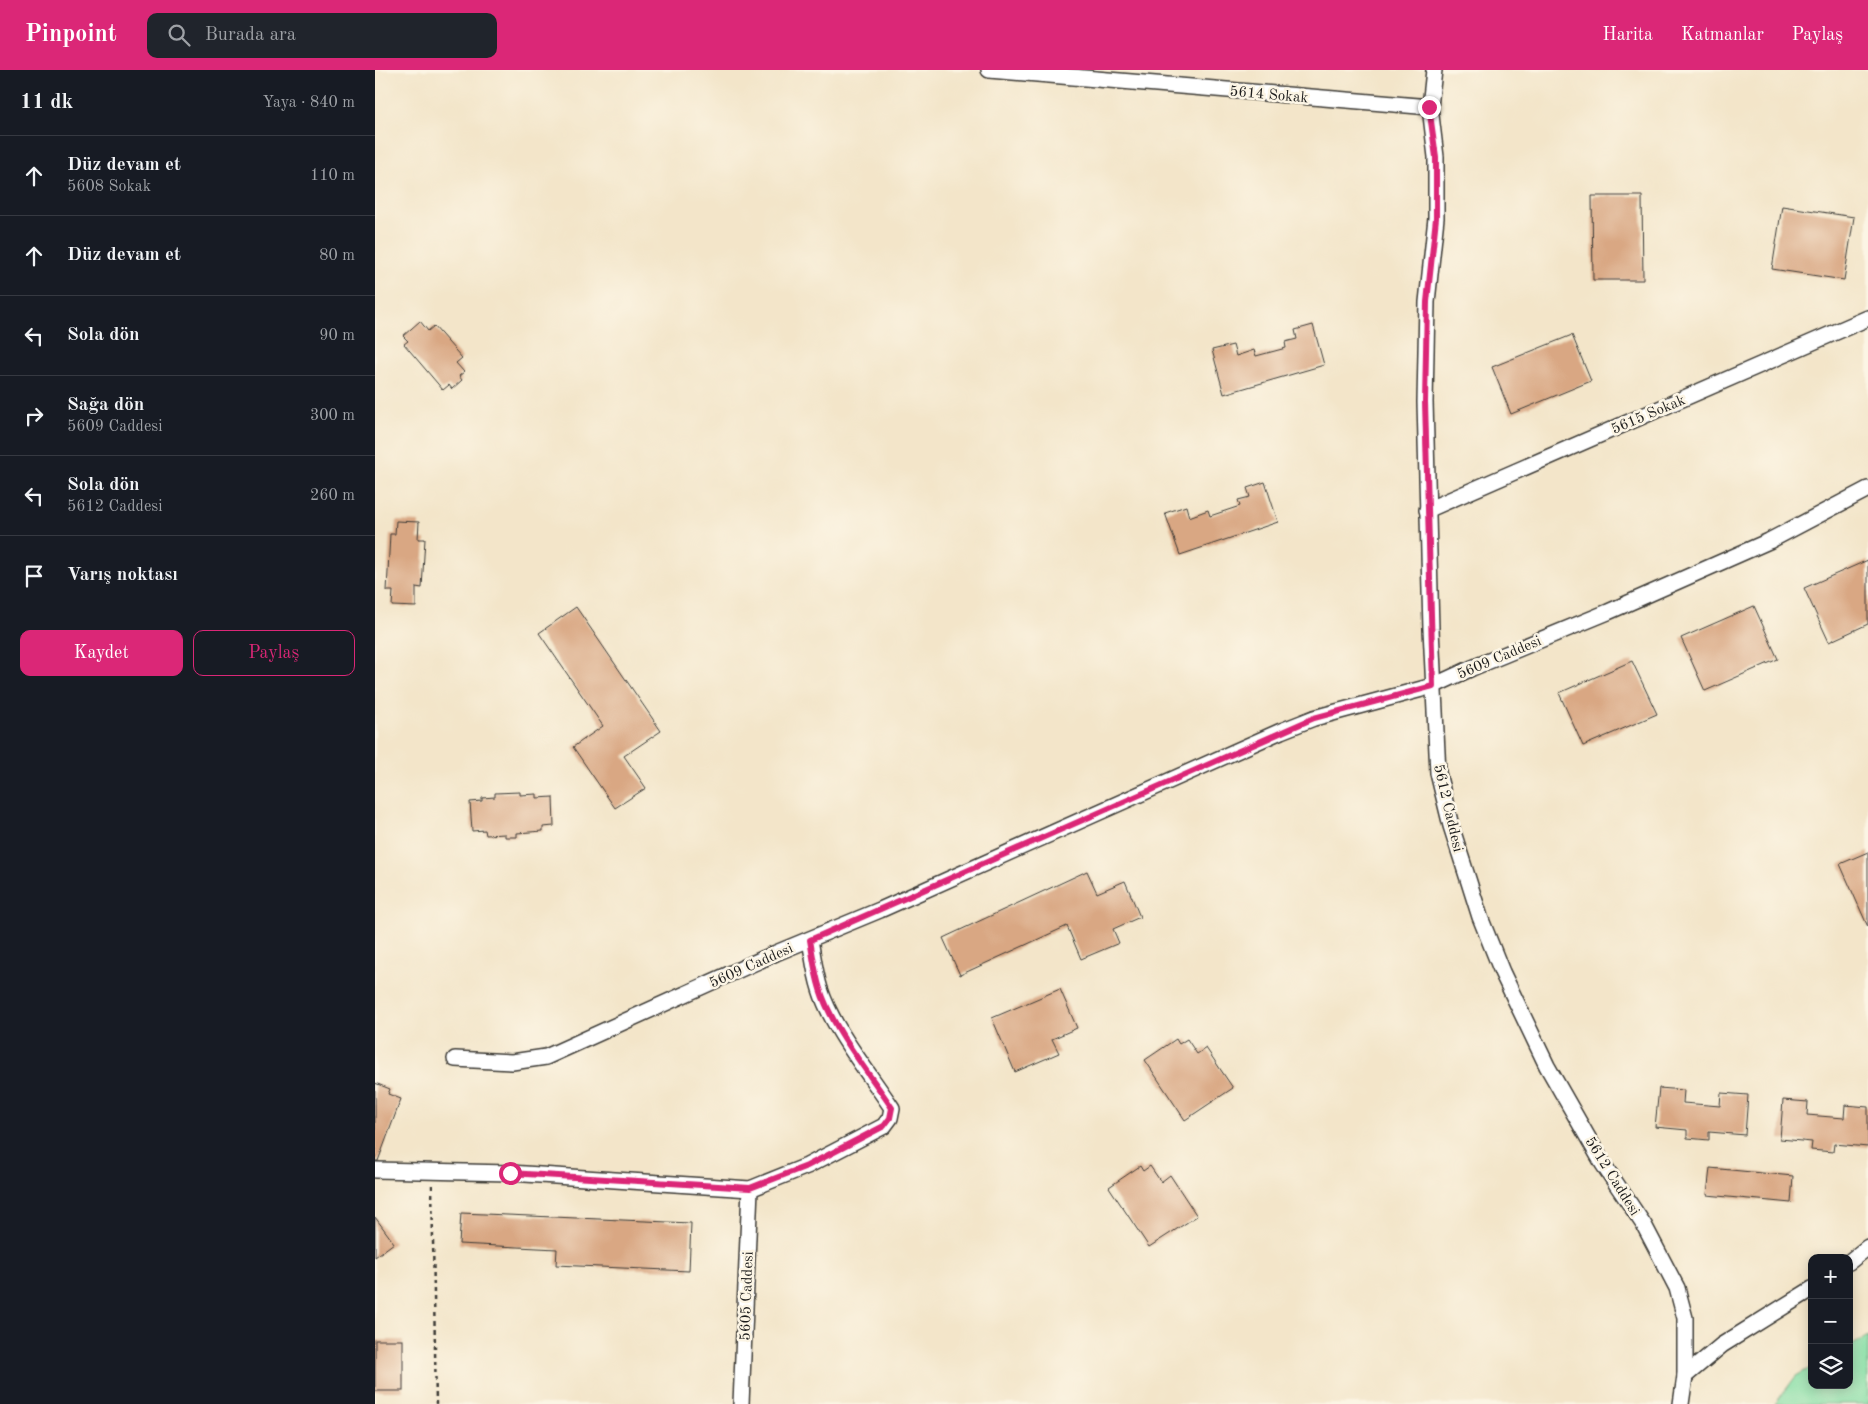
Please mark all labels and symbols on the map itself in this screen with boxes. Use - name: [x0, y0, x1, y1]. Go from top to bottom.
- street label: 5614 Sokak: [1229, 85, 1309, 106]
- route end: [1418, 96, 1441, 119]
- street label: 5615 Sokak: [1609, 393, 1688, 438]
- street label: 5609 Caddesi: [1455, 634, 1544, 683]
- street label: 5612 Caddesi: [1430, 763, 1465, 854]
- street label: 5609 Caddesi: [708, 941, 796, 991]
- street label: 5612 Caddesi: [1582, 1135, 1642, 1219]
- route start: [499, 1162, 522, 1185]
- street label: 5605 Caddesi: [738, 1251, 757, 1341]

